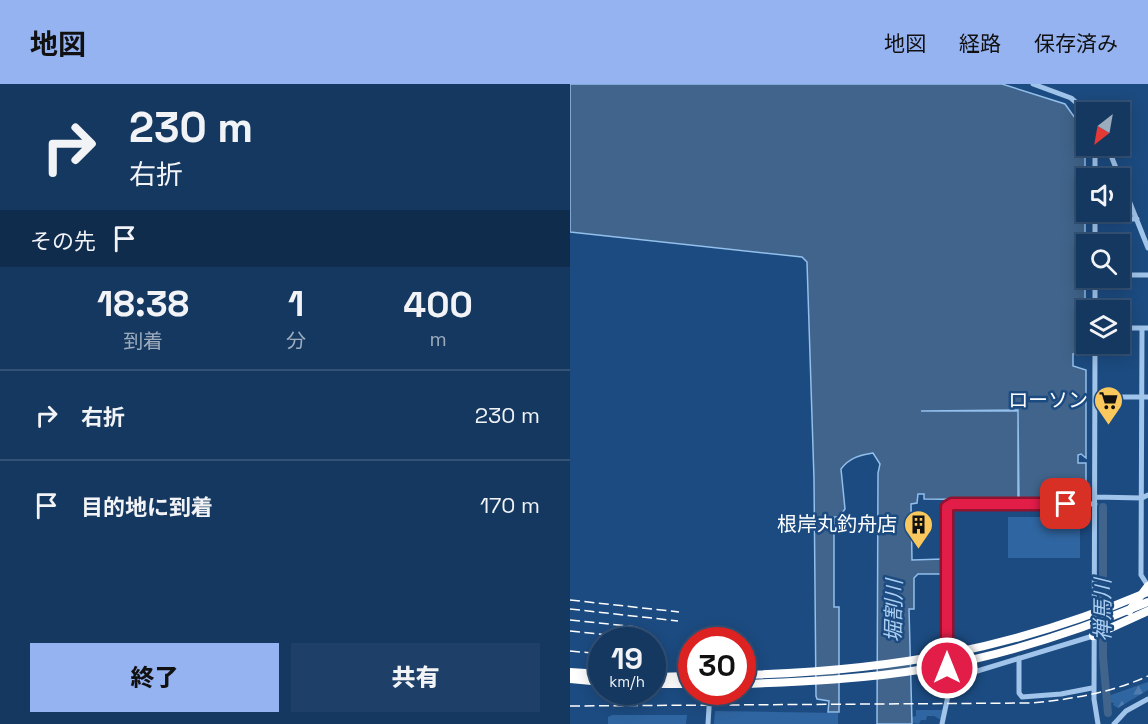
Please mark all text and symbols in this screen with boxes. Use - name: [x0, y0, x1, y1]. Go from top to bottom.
- text: 地図: [30, 26, 86, 62]
- text: 地図: [884, 30, 926, 57]
- text: 経路: [959, 30, 1001, 57]
- text: 保存済み: [1034, 30, 1118, 57]
- text: 230 m: [129, 101, 253, 154]
- north arrow: [1076, 102, 1130, 156]
- map controls: [1076, 102, 1130, 354]
- icon: right: [30, 108, 108, 186]
- text: 右折: [129, 157, 183, 192]
- button: sound: [1076, 168, 1130, 222]
- icon: arrive: [108, 222, 141, 255]
- text: その先: [30, 227, 96, 255]
- button: search: [1076, 234, 1130, 288]
- text: 18:38: [97, 281, 189, 327]
- text: 1: [288, 281, 304, 327]
- text: 400: [403, 282, 473, 328]
- button: layers: [1076, 300, 1130, 354]
- text: m: [430, 326, 447, 352]
- text: 到着: [123, 328, 163, 354]
- text: 分: [286, 328, 306, 354]
- supermarket icon: ローソン: [1093, 384, 1125, 426]
- place label: ローソン: [1008, 387, 1088, 413]
- icon: right: [30, 399, 63, 432]
- text: 230 m: [475, 401, 540, 429]
- text: 右折: [81, 403, 125, 431]
- pin: [1040, 478, 1091, 529]
- icon: arrive: [1049, 487, 1082, 520]
- icon: arrive: [30, 489, 63, 522]
- text: 170 m: [480, 491, 540, 519]
- text: 目的地に到着: [81, 493, 213, 521]
- building icon: 根岸丸釣舟店: [902, 508, 934, 550]
- place label: 根岸丸釣舟店: [777, 511, 897, 537]
- water label: 堀割川: [879, 577, 908, 643]
- water label: 禅馬川: [1089, 577, 1116, 642]
- speed limit sign: 30: [678, 627, 756, 705]
- position arrow: [915, 636, 979, 700]
- text: 19: [611, 639, 643, 678]
- button: 終了: [30, 643, 279, 712]
- button: 共有: [291, 643, 540, 712]
- text: km/h: [609, 672, 645, 691]

